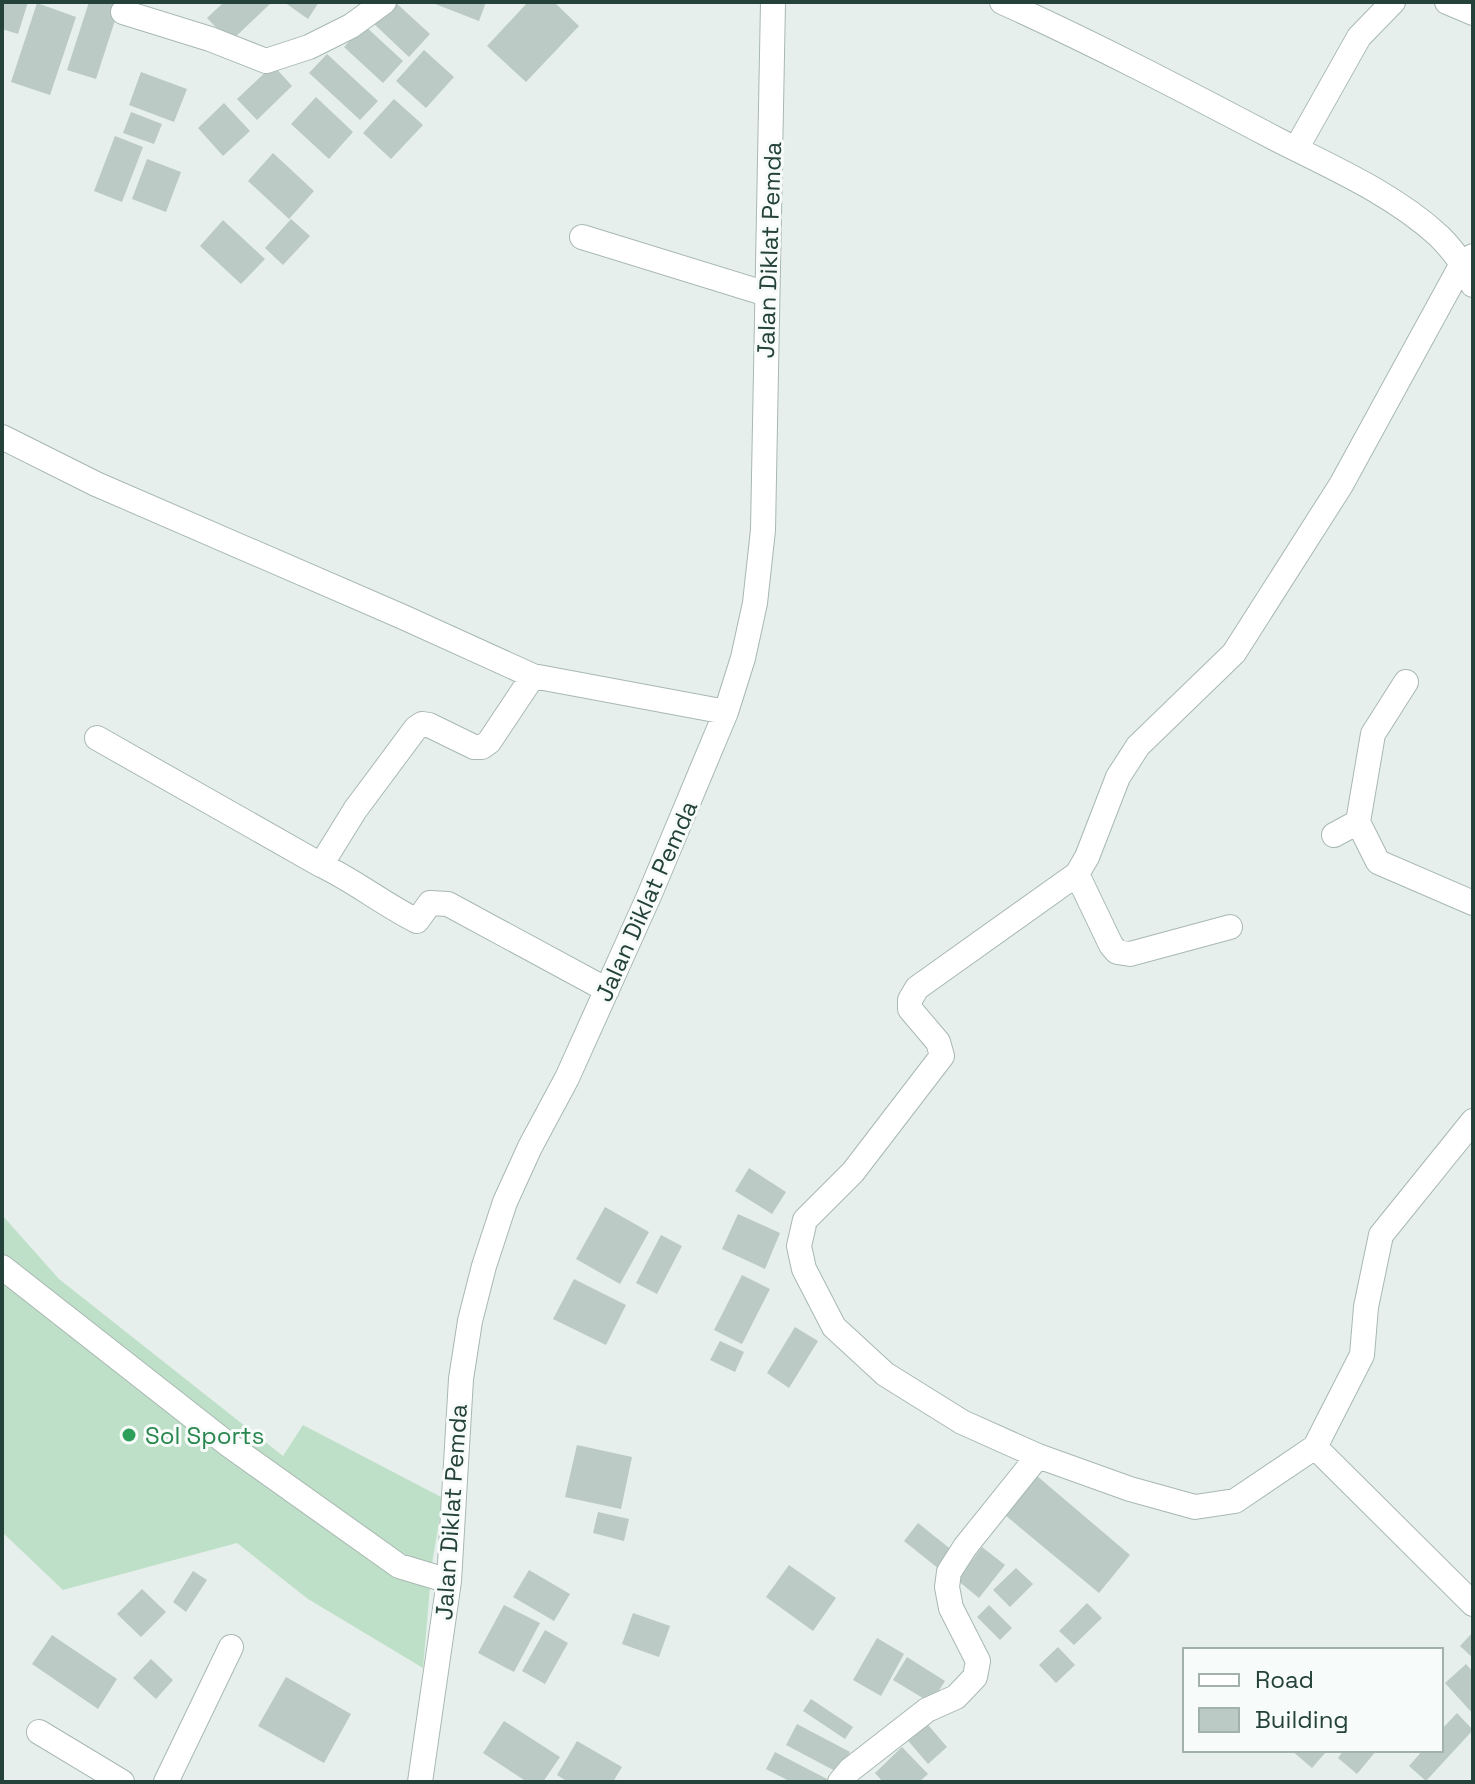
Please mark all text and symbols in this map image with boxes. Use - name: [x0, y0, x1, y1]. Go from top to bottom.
- street label: Jalan Diklat Pemda: [750, 141, 788, 359]
- street label: Jalan Diklat Pemda: [588, 795, 704, 1006]
- street label: Jalan Diklat Pemda: [428, 1403, 474, 1621]
- place label: Sol Sports: [145, 1420, 264, 1451]
- marker: Sol Sports: [120, 1426, 138, 1444]
- legend: [1183, 1648, 1443, 1752]
- text: Road: [1255, 1664, 1314, 1695]
- text: Building: [1255, 1704, 1349, 1735]

